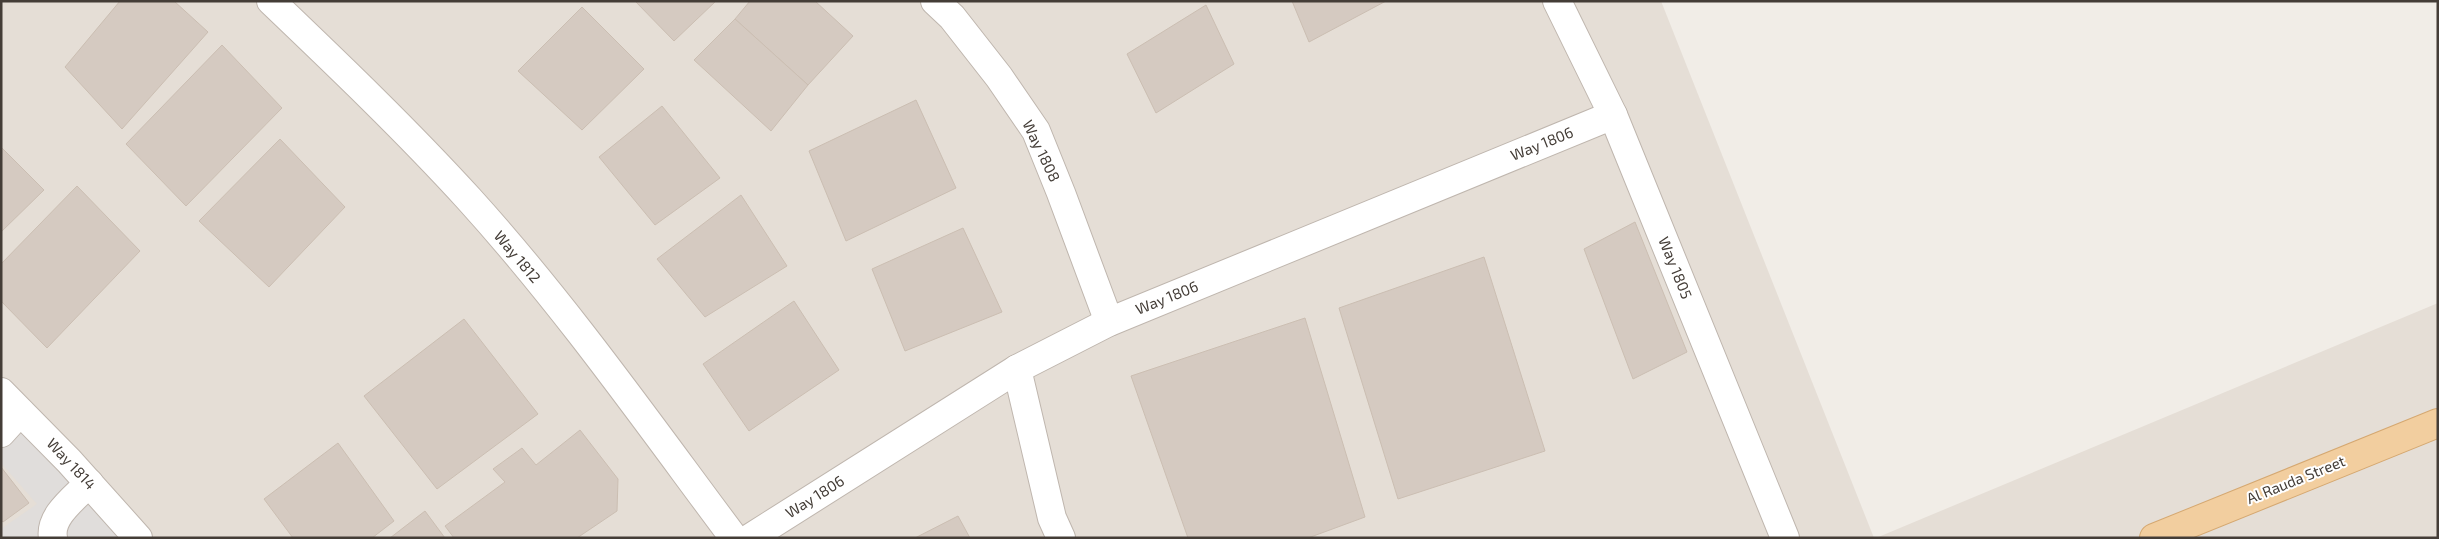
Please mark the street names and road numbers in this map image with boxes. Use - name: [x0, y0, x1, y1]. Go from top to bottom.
- street label: Way 1808: [1019, 117, 1065, 184]
- street label: Way 1806: [1508, 122, 1576, 164]
- street label: Way 1812: [491, 227, 545, 286]
- street label: Way 1805: [1655, 234, 1697, 301]
- street label: Way 1806: [1133, 276, 1201, 318]
- street label: Way 1814: [43, 434, 100, 493]
- street label: Al Rauda Street: [2244, 451, 2348, 507]
- street label: Way 1806: [782, 471, 847, 521]

